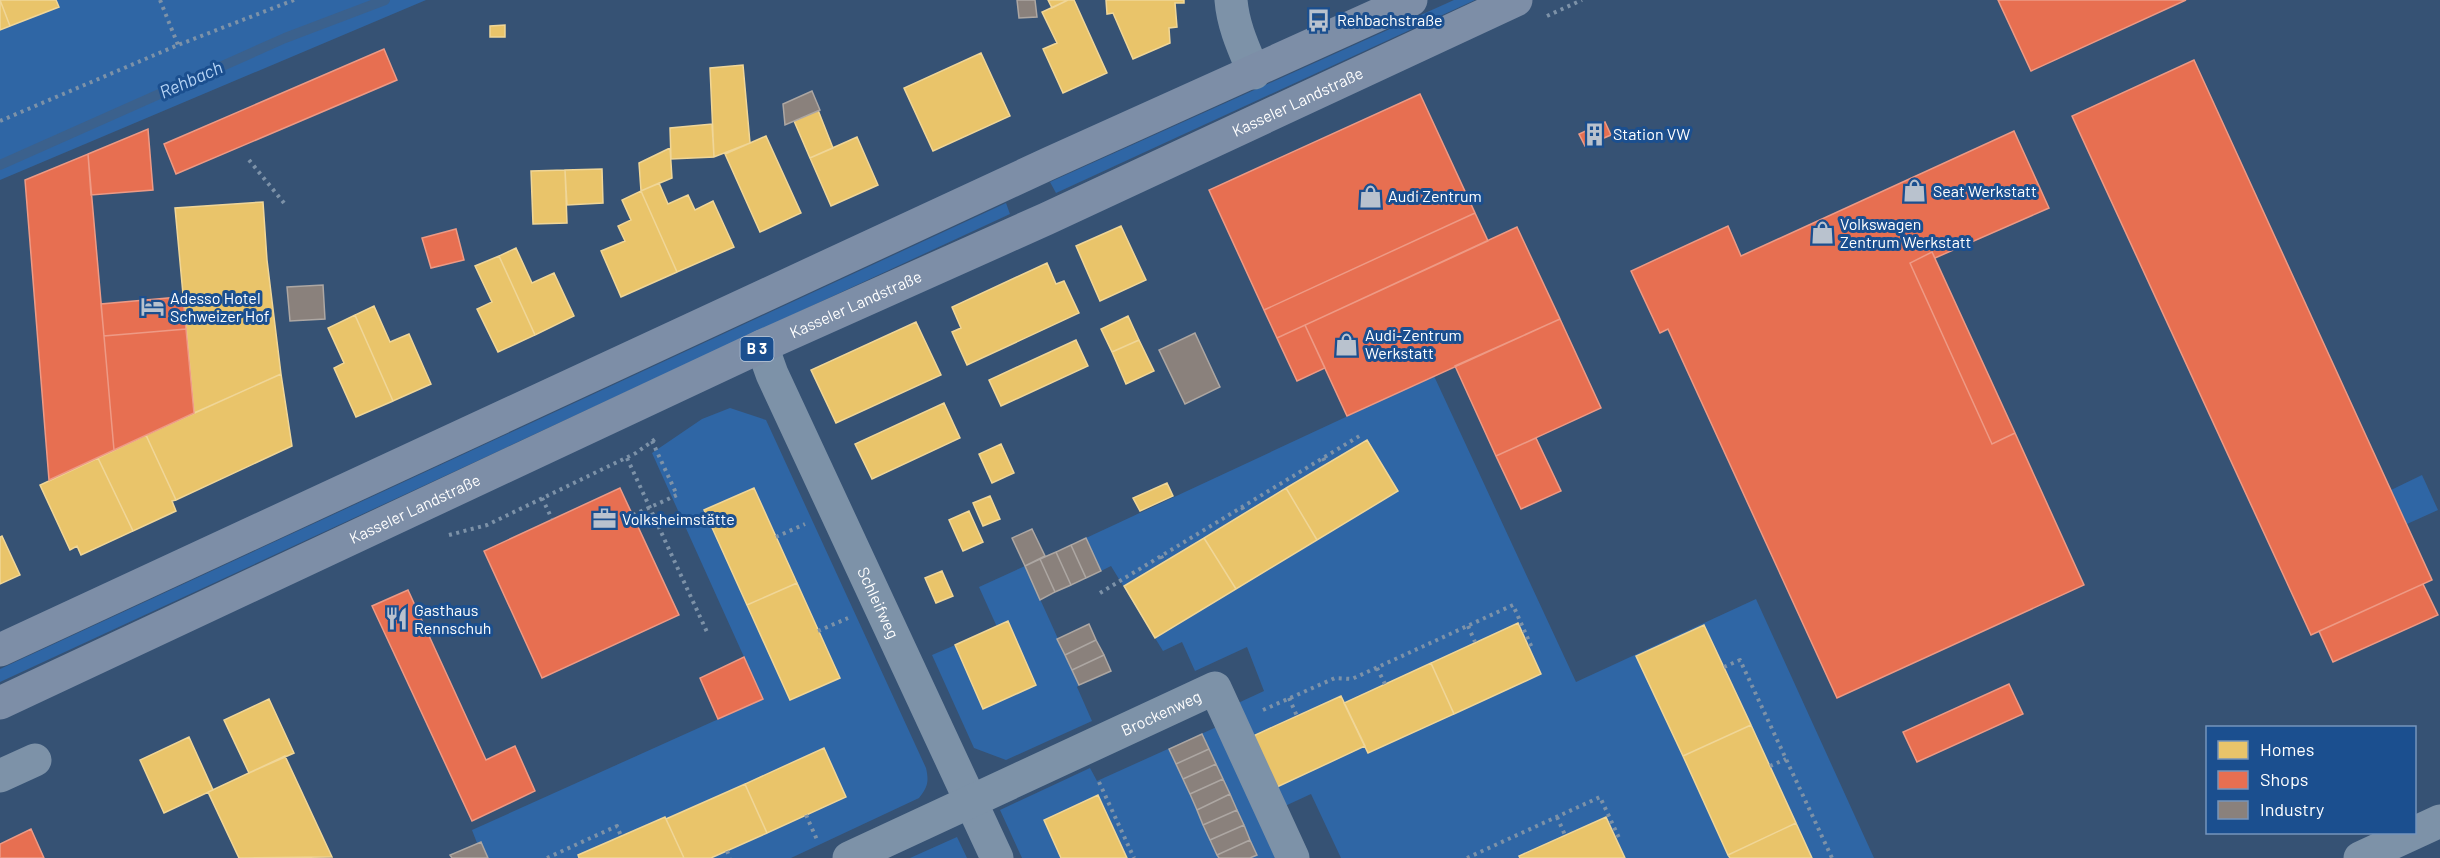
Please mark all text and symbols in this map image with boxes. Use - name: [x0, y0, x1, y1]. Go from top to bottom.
- bus stop icon: Rehbachstraße: [1306, 7, 1332, 33]
- place label: Rehbachstraße: [1337, 10, 1443, 29]
- water label: Rehbach: [156, 55, 226, 103]
- street label: Kasseler Landstraße: [1229, 63, 1366, 140]
- building icon: Station VW: [1582, 121, 1608, 147]
- place label: Station VW: [1613, 124, 1690, 143]
- shop icon: Seat Werkstatt: [1902, 178, 1928, 204]
- place label: Seat Werkstatt: [1933, 181, 2037, 200]
- shop icon: Audi Zentrum: [1357, 183, 1383, 209]
- place label: Audi Zentrum: [1388, 186, 1482, 205]
- place label: Volkswagen Zentrum Werkstatt: [1840, 214, 1971, 251]
- shop icon: Volkswagen Zentrum Werkstatt: [1809, 220, 1835, 246]
- street label: Kasseler Landstraße: [786, 266, 924, 341]
- place label: Adesso Hotel Schweizer Hof: [170, 288, 270, 325]
- hotel icon: Adesso Hotel Schweizer Hof: [139, 294, 165, 320]
- place label: Audi-Zentrum Werkstatt: [1365, 325, 1462, 362]
- shop icon: Audi-Zentrum Werkstatt: [1334, 331, 1360, 357]
- road number: B 3: [740, 337, 774, 361]
- street label: Kasseler Landstraße: [346, 469, 483, 547]
- office icon: Volksheimstätte: [591, 506, 617, 532]
- place label: Volksheimstätte: [622, 509, 735, 528]
- street label: Schleifweg: [854, 564, 904, 641]
- place label: Gasthaus Rennschuh: [414, 600, 491, 637]
- restaurant icon: Gasthaus Rennschuh: [383, 606, 409, 632]
- street label: Brockenweg: [1118, 686, 1204, 739]
- legend: [2206, 726, 2416, 834]
- text: Homes: [2260, 738, 2314, 760]
- text: Shops: [2260, 768, 2309, 790]
- text: Industry: [2260, 798, 2324, 820]

